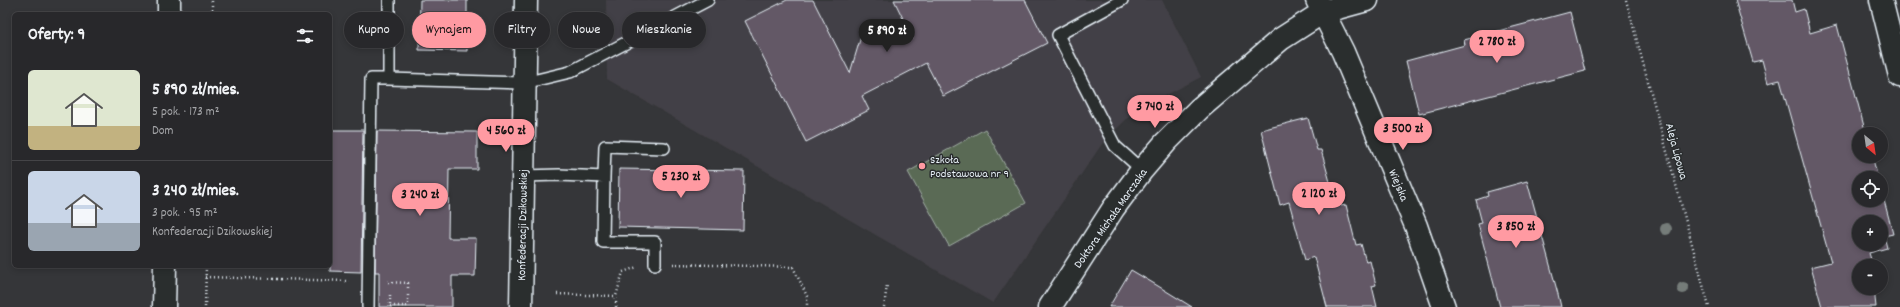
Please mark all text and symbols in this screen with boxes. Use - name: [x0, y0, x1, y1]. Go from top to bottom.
- chip: Kupno: [344, 12, 404, 48]
- chip: Wynajem: [412, 12, 486, 48]
- chip: Filtry: [494, 12, 550, 48]
- chip: Nowe: [558, 12, 614, 48]
- chip: Mieszkanie: [622, 12, 706, 48]
- pin: 5 890 zł: [846, 19, 928, 53]
- text: 5 890 zł: [868, 22, 906, 41]
- text: Oferty: 9: [28, 24, 85, 48]
- icon: filters: [294, 25, 316, 47]
- pin: 2 780 zł: [1456, 30, 1538, 64]
- text: 2 780 zł: [1478, 33, 1516, 52]
- text: 5 890 zł/mies.: [152, 79, 239, 103]
- icon: home: [60, 86, 108, 134]
- pin: 3 740 zł: [1114, 95, 1196, 129]
- text: 3 740 zł: [1136, 98, 1174, 117]
- text: 5 pok. · 173 m²: [152, 103, 219, 122]
- pin: 3 500 zł: [1362, 117, 1444, 151]
- pin: 4 560 zł: [465, 119, 547, 153]
- text: 3 500 zł: [1383, 120, 1423, 139]
- street label: Aleja Lipowa: [1660, 121, 1691, 182]
- text: Dom: [152, 122, 173, 141]
- text: 4 560 zł: [486, 122, 526, 141]
- north arrow: [1852, 127, 1888, 163]
- map controls: [1852, 127, 1888, 295]
- place label: Szkoła Podstawowa nr 9: [930, 152, 1009, 183]
- marker: Szkoła Podstawowa nr 9: [917, 161, 927, 171]
- pin: 5 230 zł: [640, 165, 722, 199]
- street label: Doktora Michała Marczaka: [1070, 165, 1152, 272]
- street label: Wiejska: [1383, 167, 1412, 204]
- text: 5 230 zł: [662, 168, 700, 187]
- street label: Konfederacji Dzikowskiej: [514, 169, 533, 281]
- button: locate: [1852, 171, 1888, 207]
- text: 3 240 zł/mies.: [152, 180, 239, 204]
- pin: 2 120 zł: [1278, 182, 1360, 216]
- pin: 3 240 zł: [379, 183, 461, 217]
- text: 2 120 zł: [1301, 185, 1337, 204]
- text: 3 240 zł: [401, 186, 439, 205]
- icon: home: [60, 187, 108, 235]
- text: 3 pok. · 95 m²: [152, 204, 218, 223]
- pin: 3 850 zł: [1475, 215, 1557, 249]
- button: +: [1852, 215, 1888, 251]
- text: 3 850 zł: [1497, 218, 1535, 237]
- text: Konfederacji Dzikowskiej: [152, 223, 273, 242]
- button: −: [1852, 259, 1888, 295]

